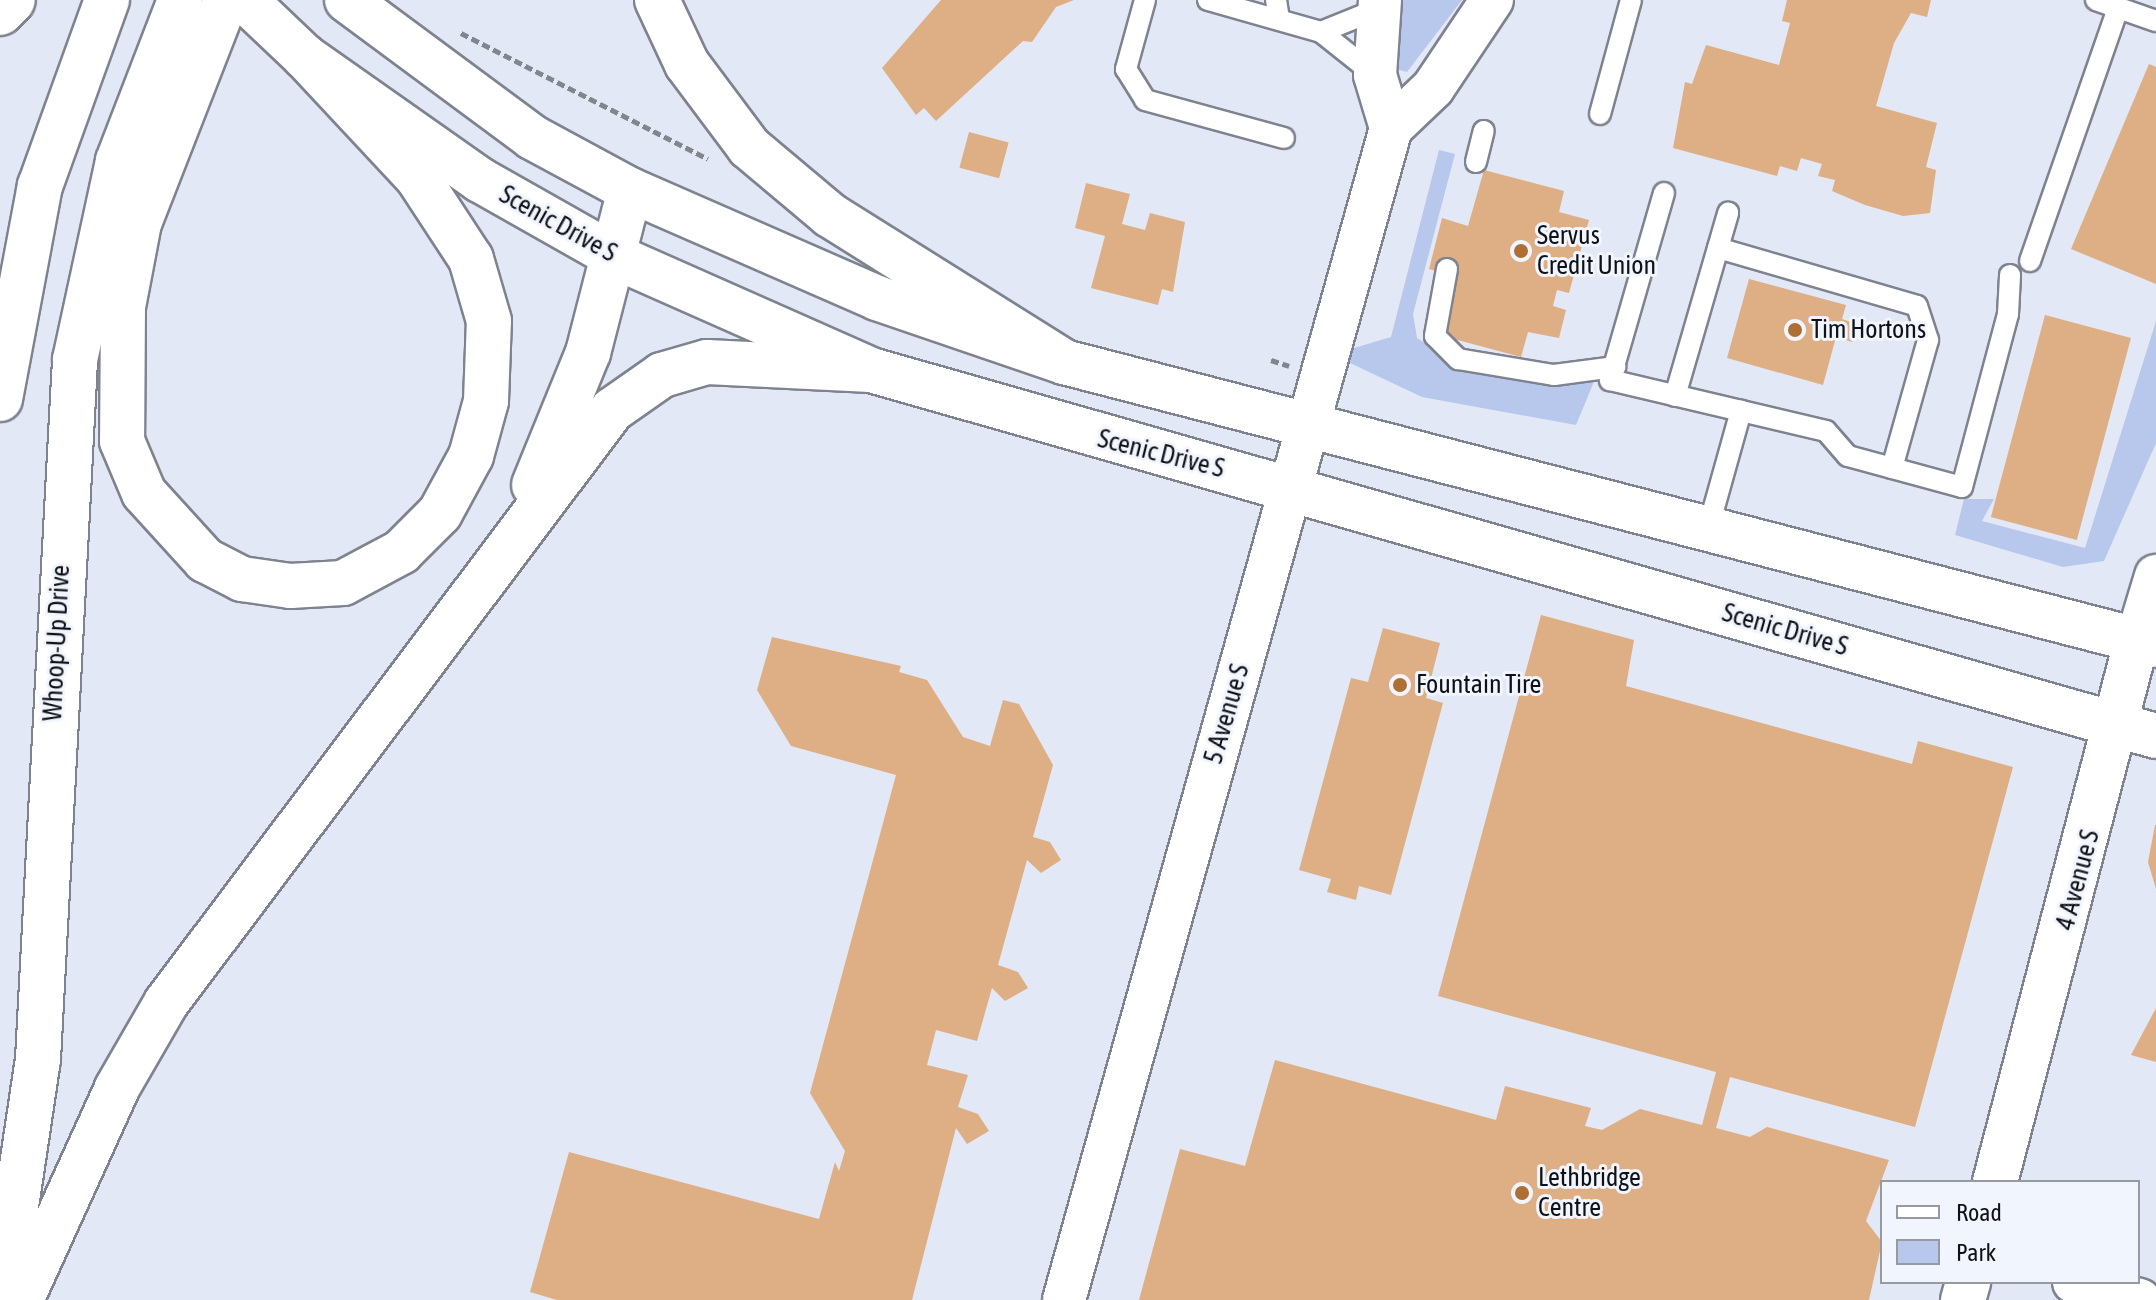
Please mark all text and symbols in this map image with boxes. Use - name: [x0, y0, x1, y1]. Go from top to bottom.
- street label: Scenic Drive S: [494, 179, 622, 269]
- place label: Servus Credit Union: [1537, 220, 1656, 282]
- marker: Servus Credit Union: [1512, 242, 1530, 260]
- place label: Tim Hortons: [1811, 314, 1926, 346]
- marker: Tim Hortons: [1786, 321, 1804, 339]
- street label: Scenic Drive S: [1095, 423, 1227, 485]
- street label: Whoop-Up Drive: [37, 564, 77, 722]
- street label: Scenic Drive S: [1719, 597, 1851, 663]
- street label: 5 Avenue S: [1198, 661, 1256, 767]
- place label: Fountain Tire: [1416, 669, 1541, 701]
- marker: Fountain Tire: [1391, 676, 1409, 694]
- street label: 4 Avenue S: [2050, 827, 2106, 933]
- place label: Lethbridge Centre: [1538, 1162, 1641, 1224]
- legend: [1880, 1180, 2140, 1284]
- marker: Lethbridge Centre: [1513, 1184, 1531, 1202]
- text: Road: [1956, 1199, 2002, 1226]
- text: Park: [1956, 1239, 1996, 1266]

